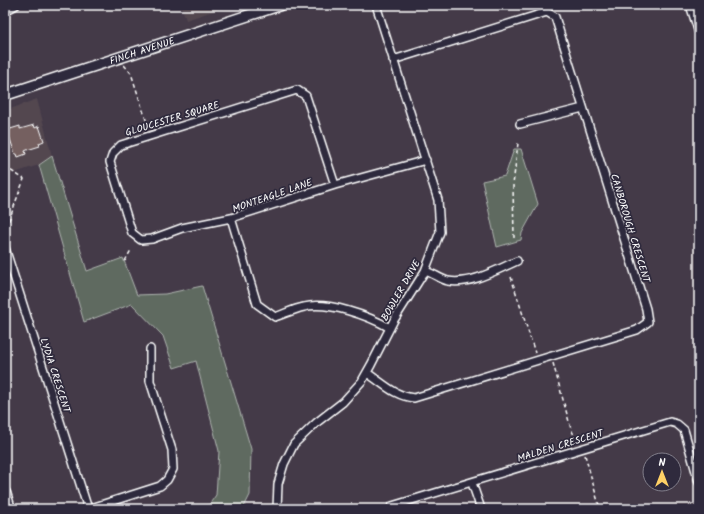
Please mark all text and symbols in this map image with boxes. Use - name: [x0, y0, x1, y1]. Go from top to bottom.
- street label: FINCH AVENUE: [107, 33, 178, 69]
- street label: GLOUCESTER SQUARE: [123, 97, 222, 141]
- street label: CANBOROUGH CRESCENT: [606, 172, 655, 286]
- street label: MONTEAGLE LANE: [230, 174, 316, 217]
- street label: BOWLER DRIVE: [377, 256, 425, 324]
- street label: LYDIA CRESCENT: [35, 336, 75, 416]
- street label: MALDEN CRESCENT: [515, 425, 607, 467]
- north arrow: [642, 452, 682, 492]
- text: N: [659, 454, 666, 472]

